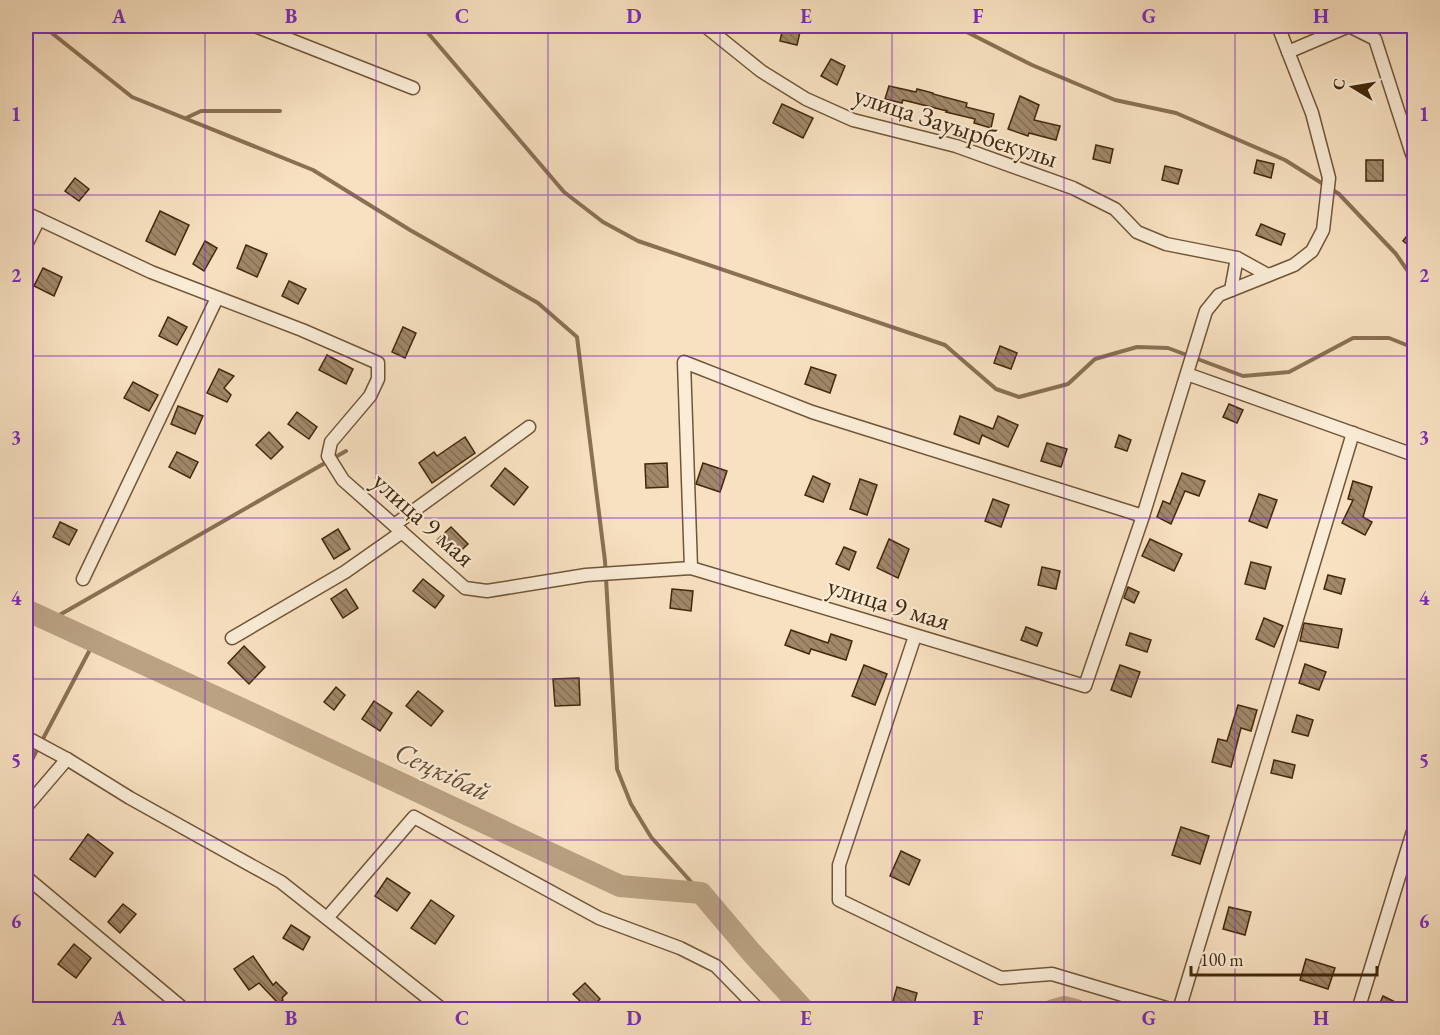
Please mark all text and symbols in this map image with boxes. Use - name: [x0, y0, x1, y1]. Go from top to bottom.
- text: A: [111, 3, 127, 29]
- text: B: [285, 3, 297, 29]
- text: C: [455, 3, 469, 29]
- text: D: [626, 3, 642, 29]
- text: E: [800, 3, 812, 29]
- text: F: [973, 3, 984, 29]
- text: G: [1142, 3, 1156, 29]
- text: H: [1313, 3, 1329, 29]
- north arrow: [1323, 57, 1383, 117]
- street label: улица Зауырбекулы: [850, 77, 1062, 175]
- text: С: [1327, 77, 1350, 92]
- text: 1: [11, 101, 21, 127]
- text: 1: [1419, 101, 1429, 127]
- text: 2: [11, 262, 22, 288]
- text: 2: [1419, 262, 1430, 288]
- text: 3: [11, 424, 21, 450]
- text: 3: [1419, 424, 1429, 450]
- street label: улица 9 мая: [365, 464, 483, 574]
- street label: улица 9 мая: [823, 568, 955, 638]
- text: 4: [11, 585, 22, 611]
- text: 4: [1419, 585, 1430, 611]
- water label: Сеңкібай: [389, 733, 497, 809]
- text: 5: [11, 747, 21, 773]
- text: 5: [1419, 747, 1429, 773]
- text: 6: [11, 908, 22, 934]
- text: 6: [1419, 908, 1430, 934]
- scale bar: [1191, 939, 1377, 977]
- text: 100 m: [1200, 948, 1244, 971]
- text: A: [111, 1005, 127, 1031]
- text: B: [285, 1005, 297, 1031]
- text: C: [455, 1005, 469, 1031]
- text: D: [626, 1005, 642, 1031]
- text: E: [800, 1005, 812, 1031]
- text: F: [973, 1005, 984, 1031]
- text: G: [1142, 1005, 1156, 1031]
- text: H: [1313, 1005, 1329, 1031]

